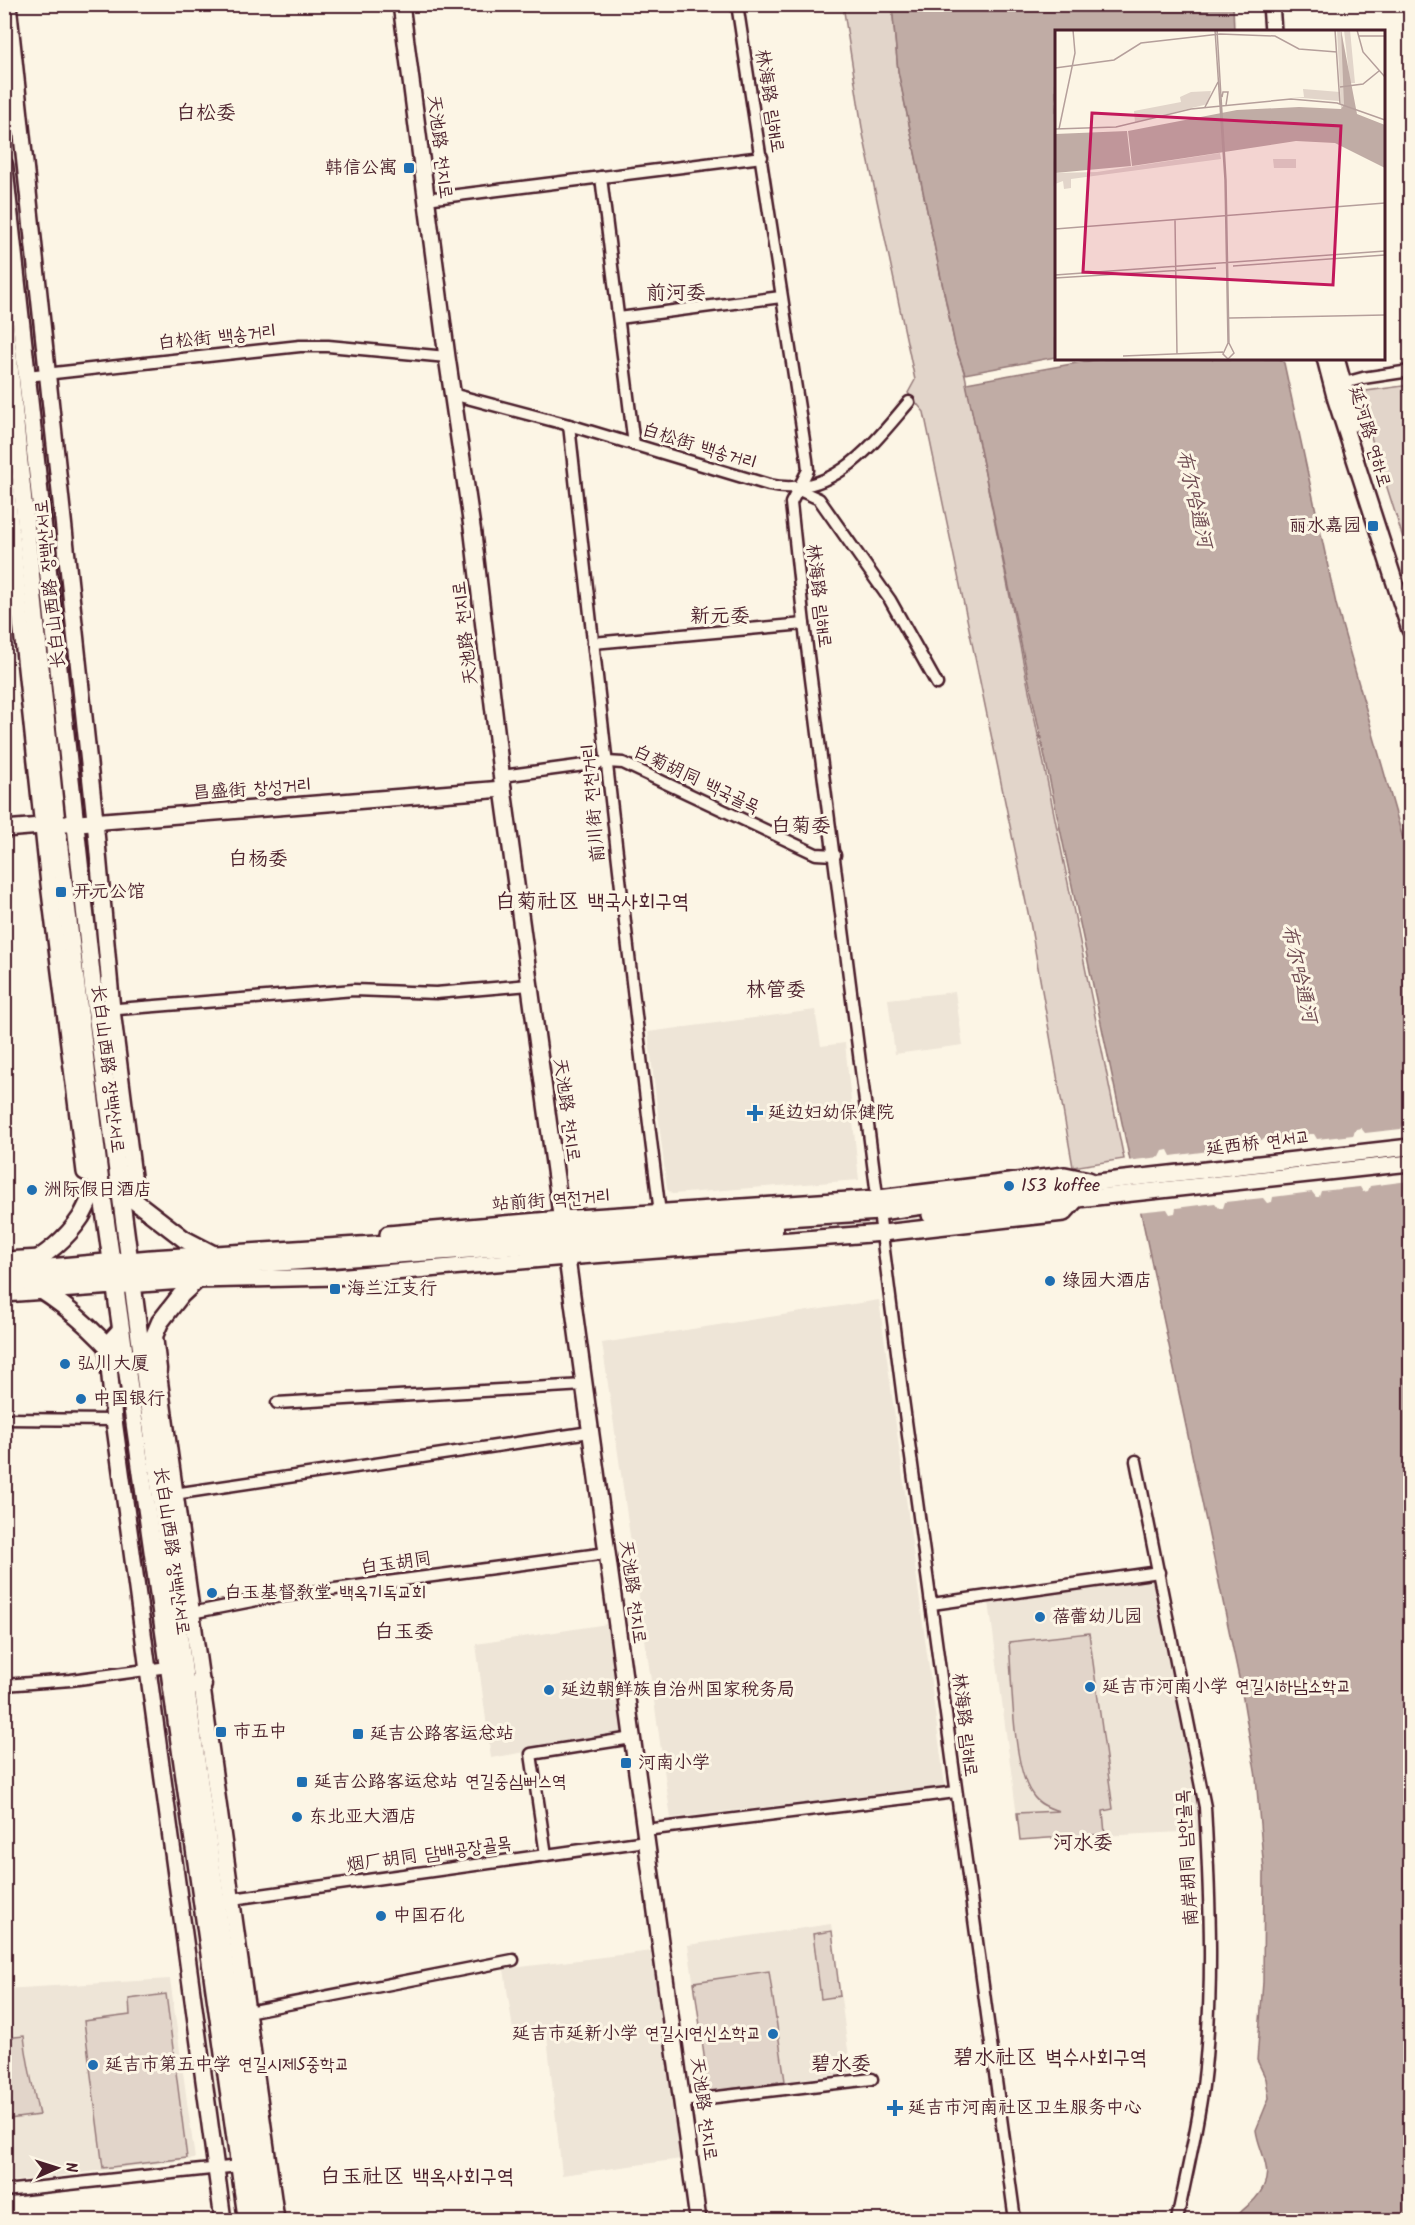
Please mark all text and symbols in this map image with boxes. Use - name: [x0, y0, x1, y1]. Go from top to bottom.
- inset map: [1055, 30, 1385, 360]
- street label: 林海路 림해로: [746, 47, 792, 155]
- street label: 天池路 천지로: [418, 93, 460, 201]
- district label: 白松委: [176, 98, 236, 130]
- place label: 韩信公寓: [325, 154, 397, 183]
- marker: 韩信公寓: [402, 161, 416, 175]
- district label: 前河委: [646, 278, 706, 310]
- street label: 白松街 백송거리: [156, 317, 278, 359]
- street label: 延河路 연하로: [1340, 383, 1398, 491]
- street label: 白松街 백송거리: [638, 416, 760, 478]
- water label: 布尔哈通河: [1166, 447, 1221, 554]
- street label: 长白山西路 장백산서로: [28, 498, 74, 670]
- place label: 丽水嘉园: [1289, 512, 1361, 541]
- marker: 丽水嘉园: [1366, 519, 1380, 533]
- street label: 林海路 림해로: [797, 542, 839, 650]
- street label: 天池路 천지로: [445, 579, 487, 687]
- district label: 新元委: [690, 601, 750, 633]
- street label: 白菊胡同 백국골목: [628, 738, 764, 822]
- street label: 前川街 전천거리: [574, 742, 614, 864]
- street label: 昌盛街 창성거리: [192, 771, 312, 809]
- district label: 白菊委: [771, 811, 831, 843]
- district label: 白杨委: [228, 844, 288, 876]
- place label: 开元公馆: [73, 878, 145, 907]
- marker: 开元公馆: [54, 885, 68, 899]
- district label: 白菊社区 백국사회구역: [495, 886, 689, 919]
- water label: 布尔哈通河: [1271, 922, 1326, 1029]
- district label: 林管委: [746, 975, 806, 1007]
- street label: 长白山西路 장백산서로: [82, 983, 132, 1155]
- street label: 天池路 천지로: [544, 1056, 588, 1164]
- place label: 延边妇幼保健院: [768, 1099, 894, 1128]
- marker: 延边妇幼保健院: [746, 1104, 764, 1122]
- street label: 延西桥 연서교: [1204, 1123, 1312, 1165]
- place label: 153 koffee: [1021, 1172, 1100, 1201]
- place label: 洲际假日酒店: [44, 1176, 152, 1205]
- marker: 153 koffee: [1002, 1179, 1016, 1193]
- street label: 站前街 역전거리: [491, 1182, 611, 1220]
- marker: 洲际假日酒店: [25, 1183, 39, 1197]
- place label: 绿园大酒店: [1062, 1267, 1152, 1296]
- marker: 绿园大酒店: [1043, 1274, 1057, 1288]
- place label: 海兰江支行: [347, 1275, 437, 1304]
- marker: 海兰江支行: [328, 1282, 342, 1296]
- place label: 弘川大厦: [77, 1350, 149, 1379]
- marker: 弘川大厦: [58, 1357, 72, 1371]
- place label: 中国银行: [93, 1385, 165, 1414]
- marker: 中国银行: [74, 1392, 88, 1406]
- street label: 长白山西路 장백산서로: [145, 1465, 197, 1637]
- street label: 天池路 천지로: [610, 1538, 654, 1646]
- street label: 白玉胡同: [358, 1545, 434, 1583]
- place label: 白玉基督教堂 백옥기독교회: [224, 1579, 426, 1608]
- marker: 白玉基督教堂 백옥기독교회: [205, 1586, 219, 1600]
- place label: 蓓蕾幼儿园: [1052, 1603, 1142, 1632]
- marker: 蓓蕾幼儿园: [1033, 1610, 1047, 1624]
- district label: 白玉委: [374, 1617, 434, 1649]
- street label: 林海路 림해로: [943, 1671, 985, 1779]
- place label: 延吉市河南小学 연길시하남소학교: [1102, 1673, 1351, 1702]
- place label: 延边朝鲜族自治州国家税务局: [561, 1676, 795, 1705]
- marker: 延吉市河南小学 연길시하남소학교: [1083, 1680, 1097, 1694]
- marker: 延边朝鲜族自治州国家税务局: [542, 1683, 556, 1697]
- place label: 市五中: [233, 1718, 287, 1747]
- place label: 延吉公路客运总站: [370, 1720, 514, 1749]
- marker: 市五中: [214, 1725, 228, 1739]
- marker: 延吉公路客运总站: [351, 1727, 365, 1741]
- place label: 河南小学: [638, 1749, 710, 1778]
- marker: 河南小学: [619, 1756, 633, 1770]
- place label: 延吉公路客运总站 연길중심뻐스역: [314, 1768, 567, 1797]
- marker: 延吉公路客运总站 연길중심뻐스역: [295, 1775, 309, 1789]
- street label: 南岸胡同 남안골목: [1169, 1789, 1207, 1927]
- place label: 东北亚大酒店: [309, 1803, 417, 1832]
- marker: 东北亚大酒店: [290, 1810, 304, 1824]
- district label: 河水委: [1053, 1828, 1113, 1860]
- street label: 烟厂胡同 담배공장골목: [345, 1829, 513, 1881]
- place label: 中国石化: [393, 1902, 465, 1931]
- marker: 中国石化: [374, 1909, 388, 1923]
- place label: 延吉市延新小学 연길시연신소학교: [512, 2020, 761, 2049]
- marker: 延吉市延新小学 연길시연신소학교: [766, 2027, 780, 2041]
- district label: 碧水社区 벽수사회구역: [953, 2042, 1147, 2075]
- district label: 碧水委: [811, 2049, 871, 2081]
- place label: 延吉市第五中学 연길시제5중학교: [105, 2051, 349, 2080]
- street label: 天池路 천지로: [681, 2055, 725, 2163]
- marker: 延吉市第五中学 연길시제5중학교: [86, 2058, 100, 2072]
- place label: 延吉市河南社区卫生服务中心: [908, 2094, 1142, 2123]
- marker: 延吉市河南社区卫生服务中心: [886, 2099, 904, 2117]
- north arrow: [27, 2138, 87, 2198]
- district label: 白玉社区 백옥사회구역: [320, 2161, 514, 2194]
- text: N: [58, 2162, 83, 2173]

